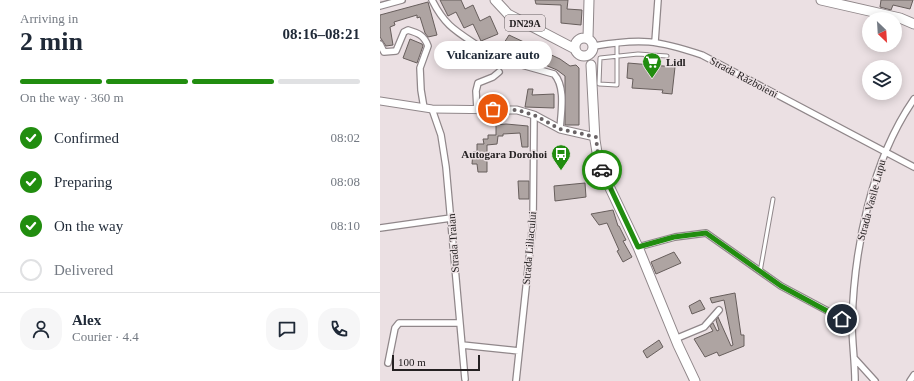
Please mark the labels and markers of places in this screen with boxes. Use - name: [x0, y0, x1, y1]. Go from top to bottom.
- callout: Vulcanizare auto: [434, 41, 552, 69]
- supermarket icon: Lidl: [641, 51, 663, 79]
- place label: Lidl: [666, 56, 686, 68]
- pin: [476, 92, 510, 126]
- bus stop icon: Autogara Dorohoi: [550, 143, 572, 171]
- place label: Autogara Dorohoi: [461, 148, 547, 160]
- pin: [825, 302, 859, 336]

